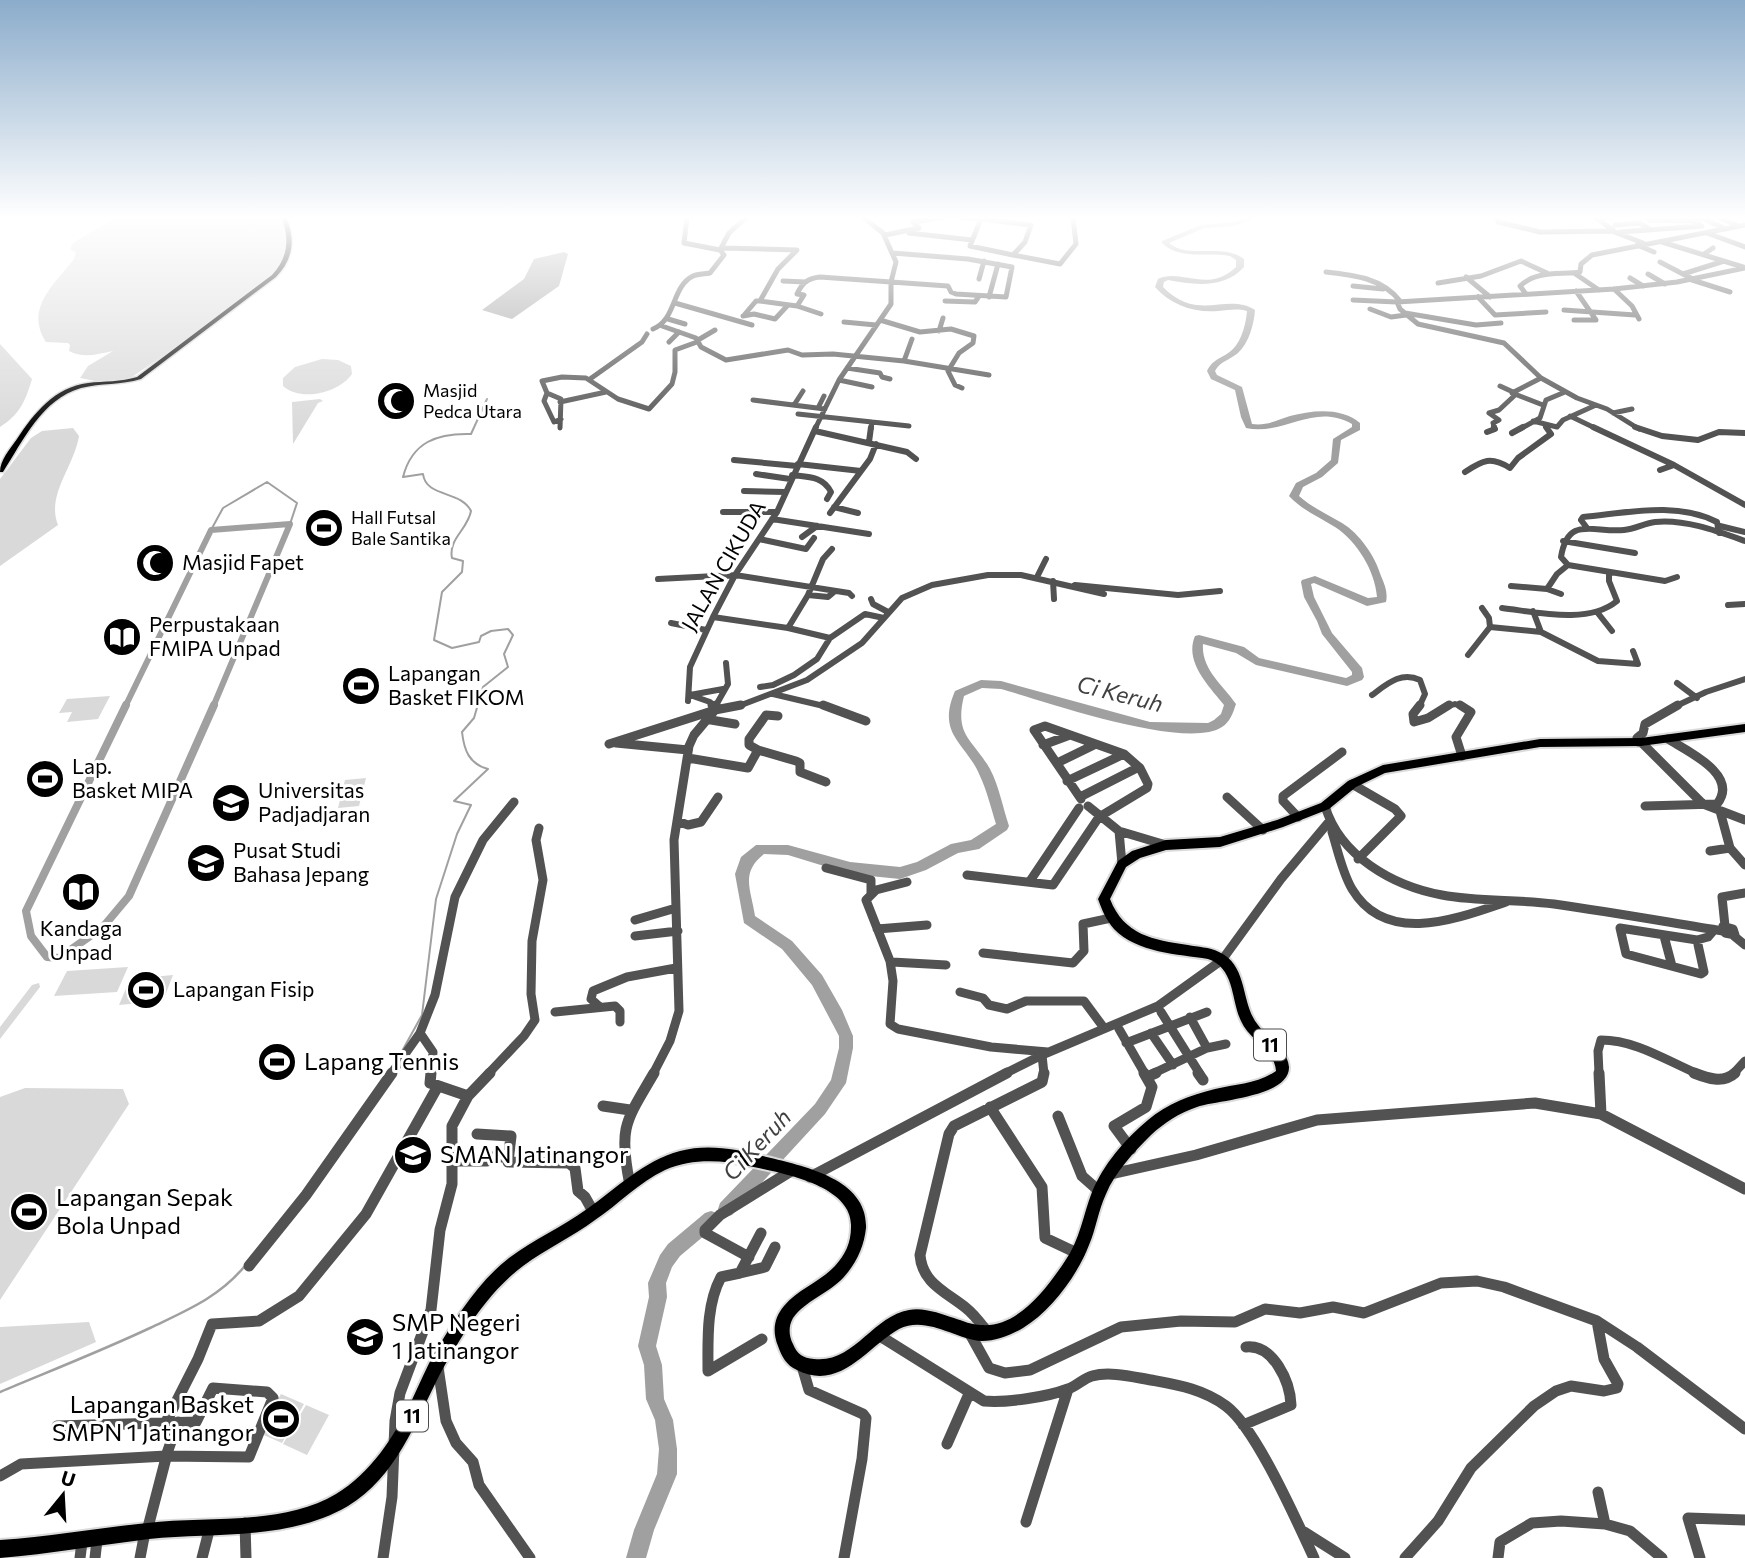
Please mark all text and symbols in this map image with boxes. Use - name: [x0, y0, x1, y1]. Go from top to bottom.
- place label: Masjid Pedca Utara: [423, 379, 522, 422]
- mosque icon: Masjid Pedca Utara: [375, 380, 417, 422]
- street label: JALAN CIKUDA: [675, 496, 770, 635]
- place label: Hall Futsal Bale Santika: [351, 506, 451, 549]
- sports icon: Hall Futsal Bale Santika: [303, 507, 345, 549]
- mosque icon: Masjid Fapet: [134, 542, 176, 584]
- place label: Masjid Fapet: [182, 549, 304, 574]
- place label: Perpustakaan FMIPA Unpad: [149, 611, 281, 660]
- library icon: Perpustakaan FMIPA Unpad: [101, 616, 143, 658]
- place label: Lapangan Basket FIKOM: [388, 660, 525, 709]
- sports icon: Lapangan Basket FIKOM: [340, 665, 382, 707]
- water label: Ci Keruh: [1074, 669, 1166, 717]
- place label: Lap. Basket MIPA: [72, 753, 193, 802]
- sports icon: Lap. Basket MIPA: [24, 758, 66, 800]
- place label: Universitas Padjadjaran: [258, 777, 370, 826]
- school or university icon: Universitas Padjadjaran: [210, 782, 252, 824]
- place label: Pusat Studi Bahasa Jepang: [233, 837, 369, 886]
- school or university icon: Pusat Studi Bahasa Jepang: [185, 842, 227, 884]
- library icon: Kandaga Unpad: [60, 871, 102, 913]
- place label: Kandaga Unpad: [40, 915, 122, 964]
- sports icon: Lapangan Fisip: [125, 969, 167, 1011]
- place label: Lapangan Fisip: [173, 976, 315, 1001]
- road number: 11: [1254, 1030, 1286, 1060]
- sports icon: Lapang Tennis: [256, 1041, 298, 1083]
- place label: Lapang Tennis: [304, 1046, 459, 1075]
- water label: Ci Keruh: [716, 1103, 796, 1186]
- school or university icon: SMAN Jatinangor: [392, 1134, 434, 1176]
- place label: SMAN Jatinangor: [440, 1139, 629, 1168]
- place label: Lapangan Sepak Bola Unpad: [56, 1182, 233, 1239]
- sports icon: Lapangan Sepak Bola Unpad: [8, 1191, 50, 1233]
- place label: SMP Negeri 1 Jatinangor: [392, 1307, 521, 1364]
- school or university icon: SMP Negeri 1 Jatinangor: [344, 1316, 386, 1358]
- place label: Lapangan Basket SMPN 1 Jatinangor: [52, 1389, 254, 1446]
- sports icon: Lapangan Basket SMPN 1 Jatinangor: [260, 1398, 302, 1440]
- road number: 11: [396, 1400, 428, 1432]
- north arrow: [28, 1460, 98, 1530]
- text: U: [58, 1465, 79, 1491]

